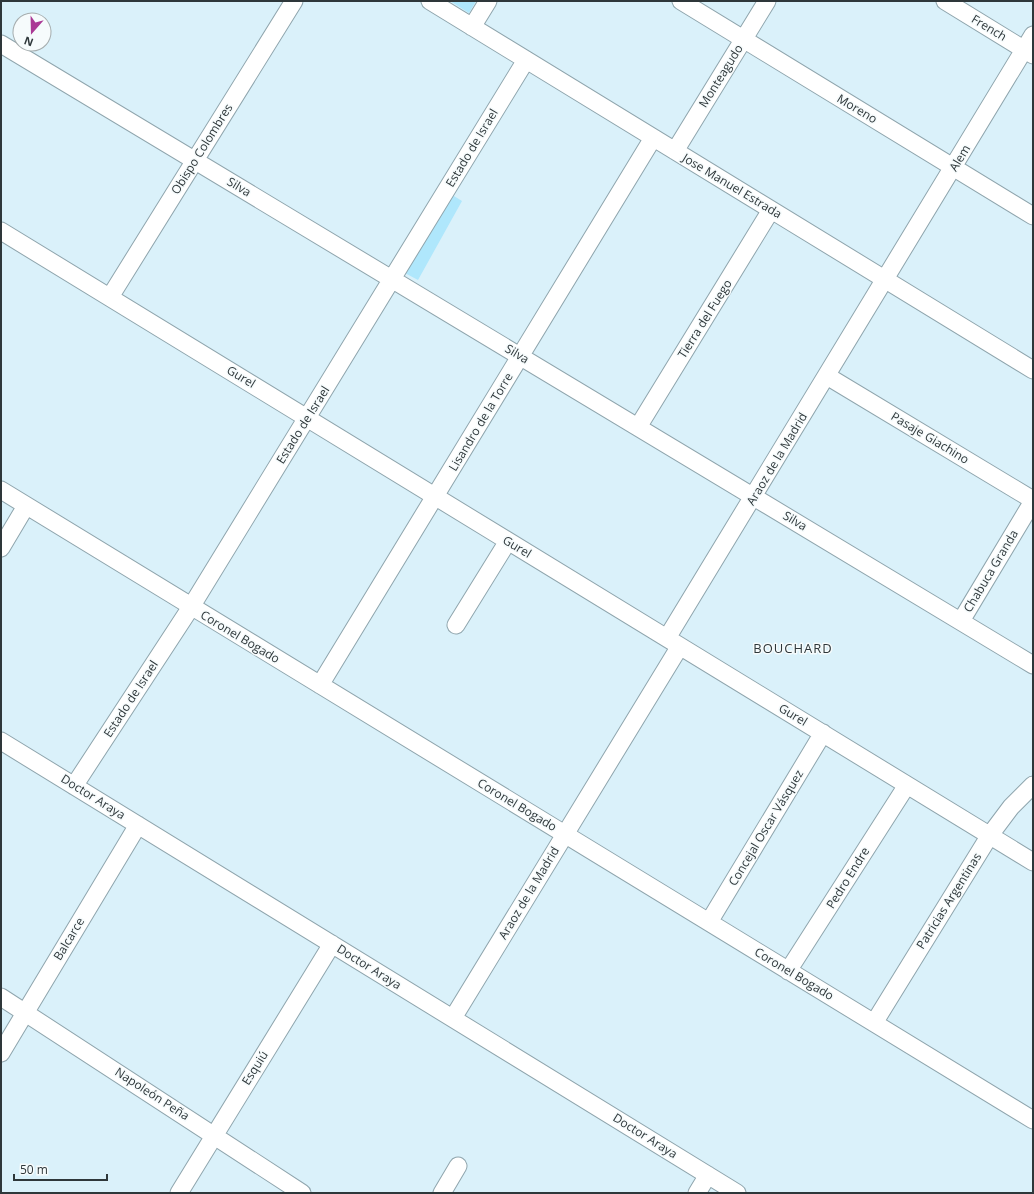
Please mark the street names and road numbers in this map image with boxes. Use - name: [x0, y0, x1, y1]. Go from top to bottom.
- street label: French: [968, 10, 1010, 45]
- street label: Monteagudo: [694, 41, 747, 111]
- street label: Moreno: [834, 90, 881, 127]
- street label: Obispo Colombres: [167, 100, 236, 197]
- street label: Estado de Israel: [441, 105, 502, 190]
- street label: Alem: [945, 141, 974, 174]
- street label: Jose Manuel Estrada: [678, 149, 785, 222]
- street label: Silva: [224, 173, 254, 200]
- street label: Tierra del Fuego: [673, 276, 736, 362]
- street label: Silva: [502, 340, 532, 367]
- street label: Gurel: [224, 361, 259, 392]
- street label: Lisandro de la Torre: [444, 369, 517, 474]
- street label: Estado de Israel: [272, 383, 333, 467]
- street label: Pasaje Giachino: [888, 408, 972, 468]
- street label: Araoz de la Madrid: [742, 409, 811, 508]
- street label: Silva: [780, 507, 810, 534]
- street label: Chabuca Granda: [959, 526, 1022, 615]
- street label: Gurel: [500, 531, 535, 562]
- street label: Coronel Bogado: [197, 606, 283, 667]
- street label: Estado de Israel: [99, 657, 162, 741]
- street label: Gurel: [776, 699, 811, 730]
- street label: Concejal Oscar Vásquez: [724, 766, 807, 889]
- street label: Doctor Araya: [58, 770, 129, 823]
- street label: Coronel Bogado: [474, 774, 560, 835]
- street label: Araoz de la Madrid: [494, 843, 563, 942]
- street label: Pedro Endre: [822, 844, 873, 912]
- street label: Patricias Argentinas: [912, 849, 985, 952]
- street label: Balcarce: [49, 914, 88, 963]
- street label: Doctor Araya: [334, 940, 405, 993]
- street label: Coronel Bogado: [751, 943, 837, 1004]
- street label: Esquiú: [237, 1047, 272, 1088]
- street label: Napoleón Peña: [112, 1063, 193, 1124]
- street label: Doctor Araya: [610, 1109, 681, 1162]

